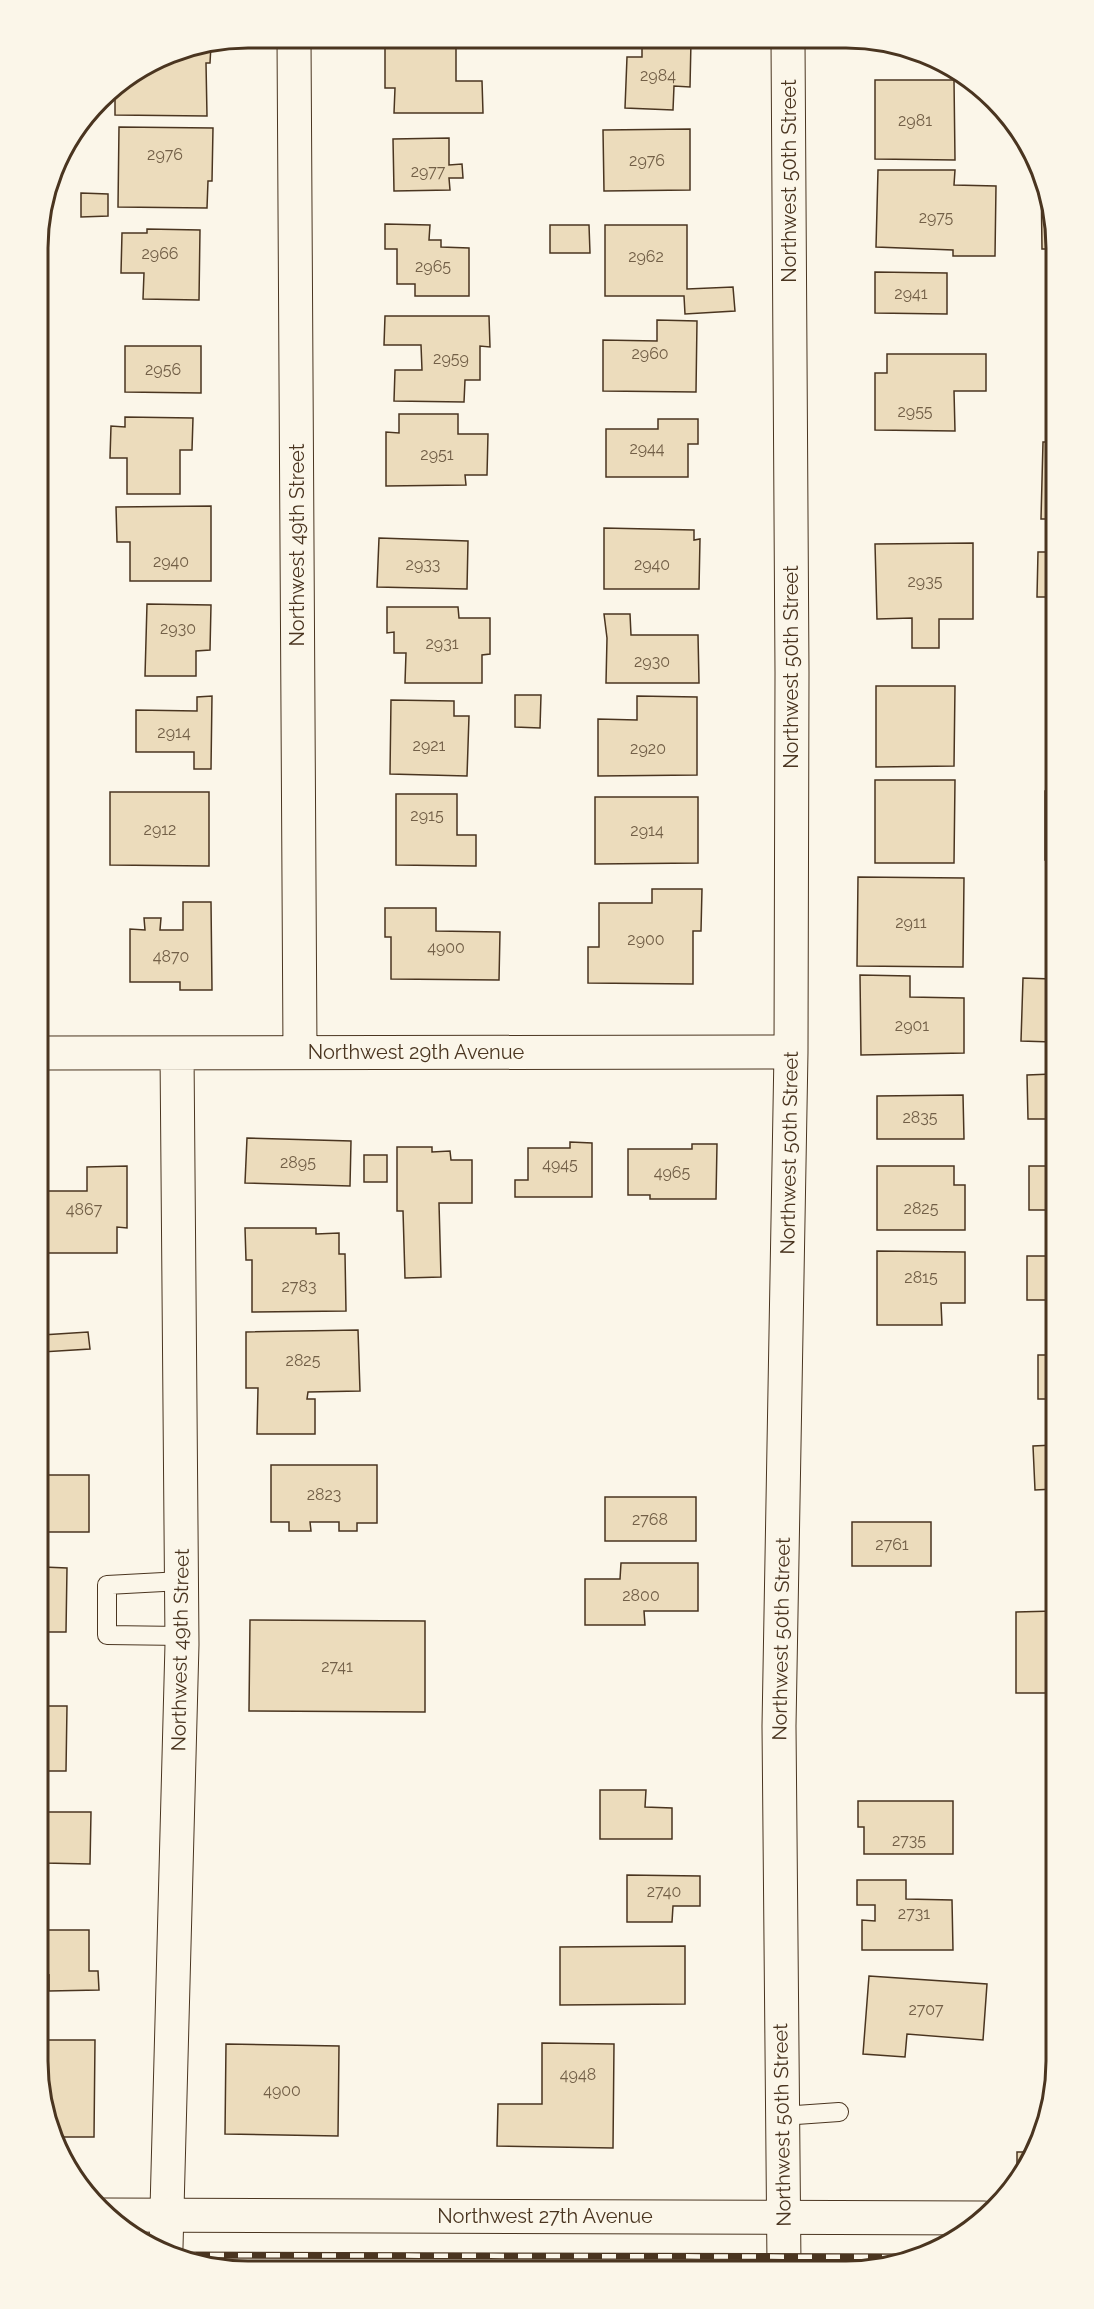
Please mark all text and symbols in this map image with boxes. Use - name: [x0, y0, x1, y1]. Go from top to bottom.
- house number: 2984: [640, 66, 676, 85]
- street label: Northwest 50th Street: [777, 79, 801, 283]
- house number: 2981: [898, 111, 932, 130]
- house number: 2976: [147, 145, 183, 164]
- house number: 2976: [629, 151, 665, 170]
- house number: 2977: [411, 162, 446, 181]
- house number: 2975: [919, 208, 954, 227]
- house number: 2966: [141, 244, 179, 263]
- house number: 2962: [628, 247, 664, 266]
- house number: 2965: [415, 257, 451, 276]
- house number: 2941: [894, 284, 928, 303]
- house number: 2960: [631, 344, 669, 363]
- house number: 2959: [433, 349, 469, 368]
- house number: 2956: [145, 360, 181, 379]
- house number: 2955: [897, 402, 933, 421]
- house number: 2944: [629, 439, 665, 458]
- street label: Northwest 49th Street: [285, 443, 309, 646]
- house number: 2951: [420, 445, 454, 464]
- house number: 2940: [153, 552, 189, 571]
- house number: 2933: [406, 555, 440, 574]
- house number: 2940: [634, 555, 670, 574]
- street label: Northwest 50th Street: [779, 565, 803, 769]
- house number: 2935: [908, 572, 943, 591]
- house number: 2930: [160, 619, 196, 638]
- house number: 2931: [425, 634, 459, 653]
- house number: 2930: [634, 652, 670, 671]
- house number: 2914: [157, 723, 191, 742]
- house number: 2921: [413, 736, 446, 755]
- house number: 2920: [630, 739, 666, 758]
- house number: 2915: [410, 806, 444, 825]
- house number: 2912: [144, 820, 176, 839]
- house number: 2914: [630, 821, 664, 840]
- house number: 2911: [895, 913, 927, 932]
- house number: 2900: [627, 930, 665, 949]
- house number: 4900: [427, 938, 465, 957]
- house number: 4870: [153, 947, 189, 966]
- house number: 2901: [895, 1016, 929, 1035]
- street label: Northwest 29th Avenue: [308, 1040, 525, 1064]
- street label: Northwest 50th Street: [775, 1051, 803, 1255]
- house number: 2835: [902, 1108, 938, 1127]
- house number: 2895: [280, 1153, 316, 1172]
- house number: 4945: [542, 1155, 578, 1174]
- house number: 4965: [654, 1163, 691, 1182]
- house number: 2825: [904, 1199, 939, 1218]
- house number: 4867: [66, 1200, 103, 1219]
- house number: 2815: [904, 1268, 938, 1287]
- house number: 2783: [282, 1277, 316, 1296]
- house number: 2825: [286, 1351, 321, 1370]
- house number: 2823: [307, 1485, 341, 1504]
- house number: 2768: [632, 1510, 668, 1529]
- house number: 2761: [875, 1535, 909, 1554]
- street label: Northwest 50th Street: [767, 1537, 795, 1741]
- street label: Northwest 49th Street: [166, 1548, 194, 1752]
- house number: 2800: [622, 1586, 660, 1605]
- house number: 2741: [321, 1657, 353, 1676]
- house number: 2735: [892, 1831, 926, 1850]
- house number: 2740: [647, 1882, 681, 1901]
- house number: 2731: [898, 1904, 930, 1923]
- house number: 2707: [908, 2000, 944, 2019]
- street label: Northwest 50th Street: [768, 2023, 796, 2227]
- house number: 4948: [560, 2065, 596, 2084]
- house number: 4900: [263, 2081, 301, 2100]
- street label: Northwest 27th Avenue: [437, 2204, 653, 2228]

